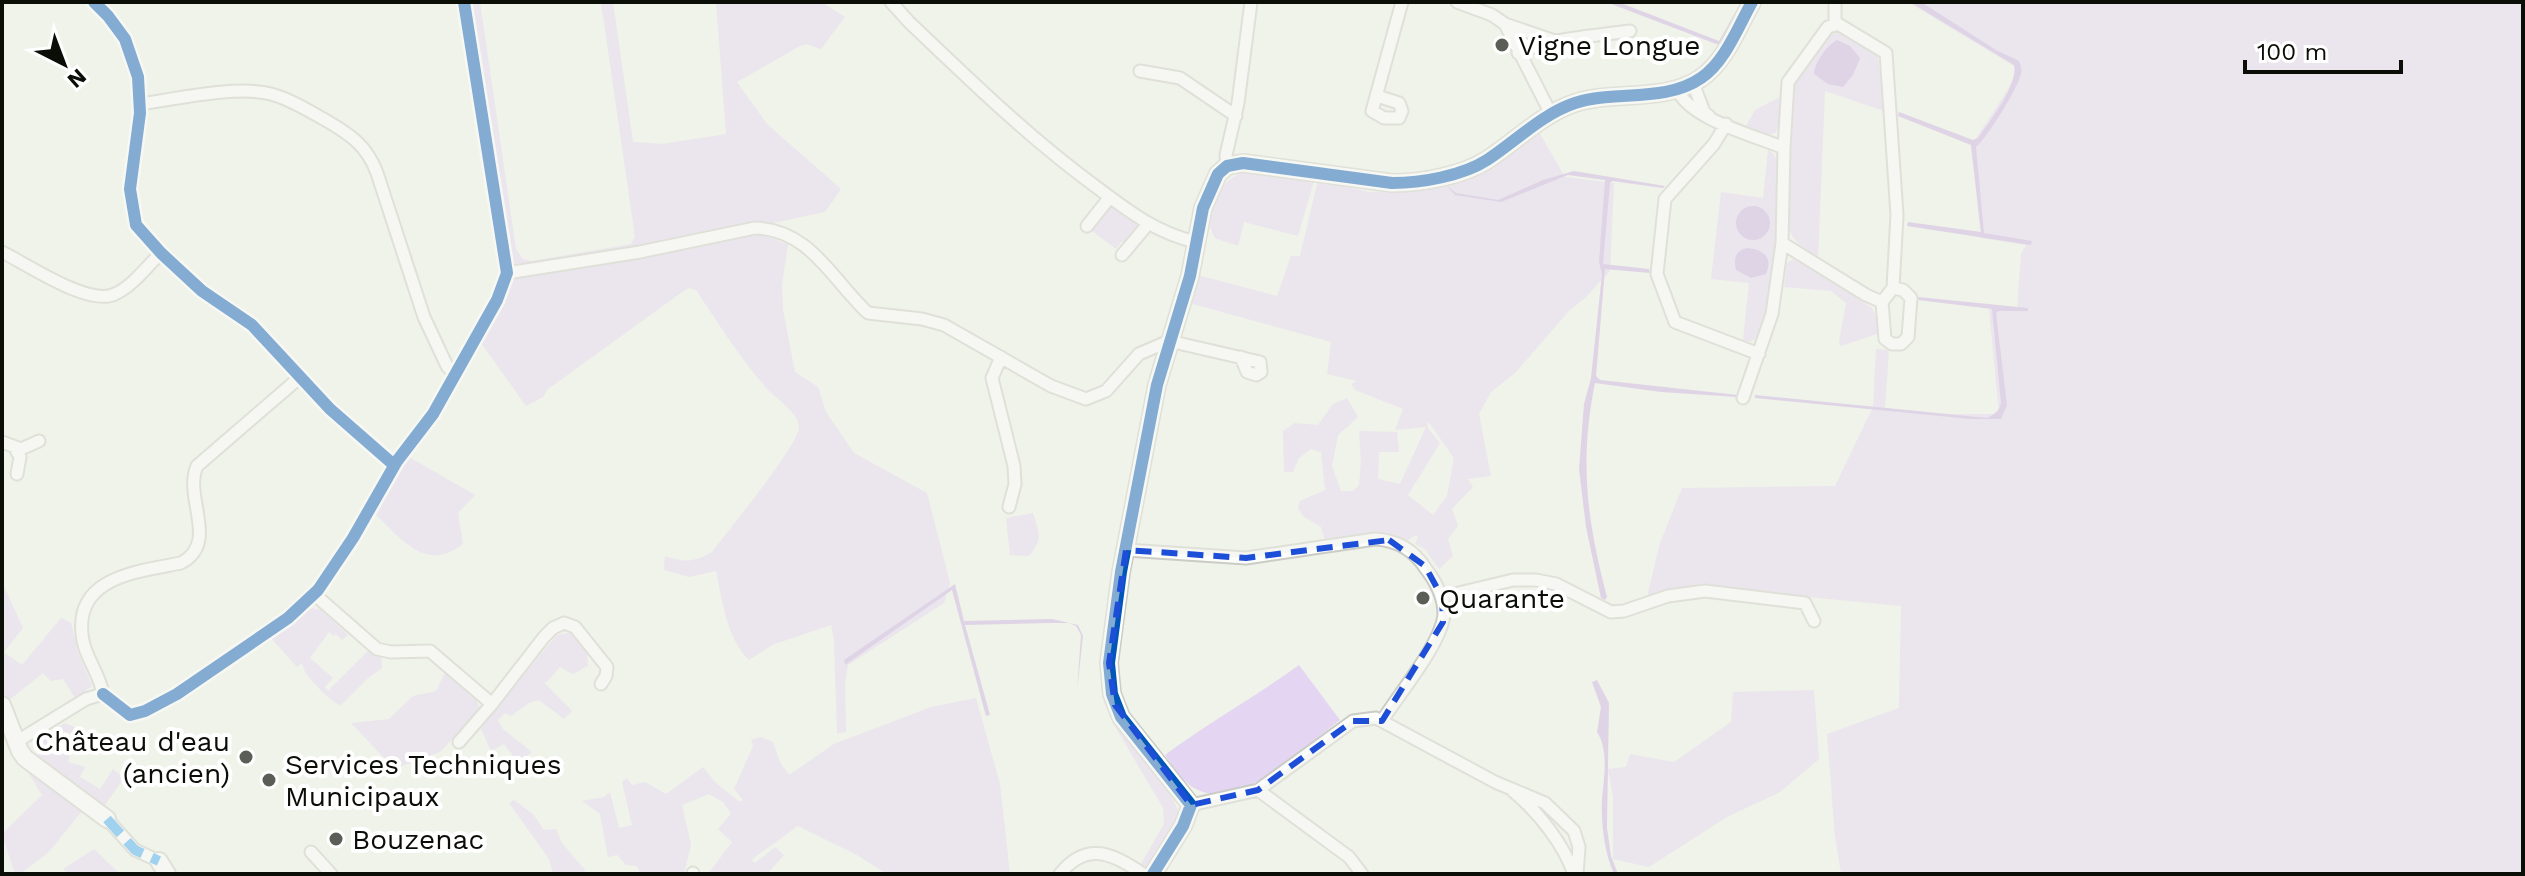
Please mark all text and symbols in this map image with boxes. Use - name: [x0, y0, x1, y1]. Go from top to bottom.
- north arrow: [24, 24, 104, 104]
- scale bar: [2245, 24, 2401, 74]
- place label: Vigne Longue: [1518, 29, 1700, 62]
- marker: Vigne Longue: [1493, 36, 1511, 54]
- text: 100 m: [2257, 38, 2327, 66]
- text: N: [63, 64, 91, 93]
- place label: Quarante: [1439, 582, 1565, 615]
- marker: Quarante: [1414, 589, 1432, 607]
- place label: Château d'eau (ancien): [35, 725, 230, 790]
- marker: Château d'eau (ancien): [237, 748, 255, 766]
- place label: Services Techniques Municipaux: [285, 748, 561, 813]
- marker: Services Techniques Municipaux: [260, 771, 278, 789]
- place label: Bouzenac: [352, 823, 484, 856]
- marker: Bouzenac: [327, 830, 345, 848]

